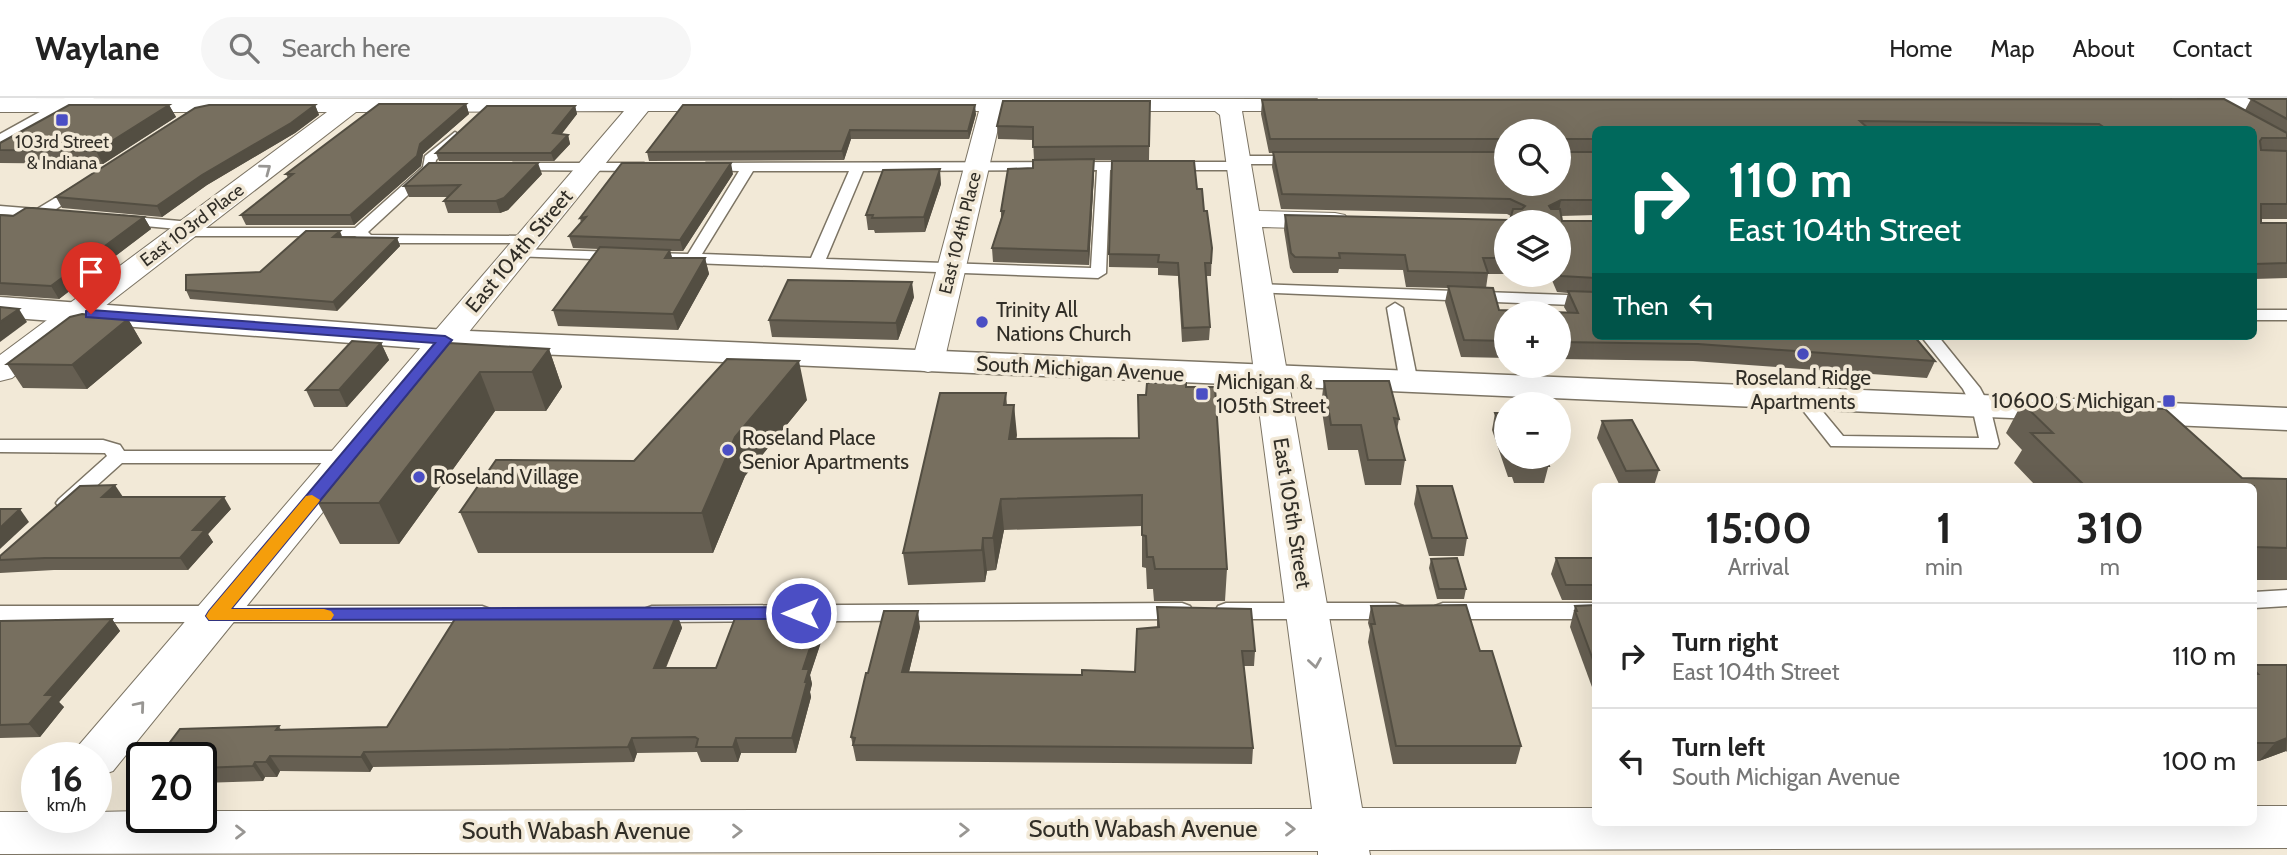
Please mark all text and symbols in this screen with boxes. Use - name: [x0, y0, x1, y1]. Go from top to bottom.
- search box: [201, 17, 691, 80]
- text: Waylane: [35, 28, 159, 68]
- icon: search: [225, 29, 263, 67]
- text: Search here: [281, 32, 411, 64]
- text: Home: [1889, 34, 1952, 63]
- text: Map: [1990, 34, 2035, 63]
- text: About: [2073, 34, 2135, 63]
- text: Contact: [2173, 34, 2252, 63]
- marker: 103rd Street & Indiana: [54, 112, 70, 128]
- map controls: [1494, 119, 1571, 469]
- button: search: [1494, 119, 1571, 196]
- place label: 103rd Street & Indiana: [15, 131, 109, 174]
- text: 110 m: [1728, 150, 1852, 209]
- icon: right: [1613, 154, 1704, 245]
- one-way arrow: [259, 164, 271, 177]
- street label: East 104th Place: [934, 170, 986, 296]
- street label: East 103rd Place: [136, 179, 248, 271]
- street label: East 104th Street: [460, 184, 577, 317]
- button: layers: [1494, 210, 1571, 287]
- text: East 104th Street: [1728, 210, 1961, 249]
- pin: [61, 242, 121, 314]
- icon: arrive: [72, 253, 110, 291]
- icon: left: [1683, 287, 1721, 325]
- text: Then: [1613, 290, 1669, 322]
- place label: Trinity All Nations Church: [996, 297, 1131, 346]
- button: +: [1494, 301, 1571, 378]
- marker: Trinity All Nations Church: [974, 314, 990, 330]
- marker: Roseland Ridge Apartments: [1795, 346, 1811, 362]
- street label: South Michigan Avenue: [975, 351, 1185, 386]
- place label: Roseland Ridge Apartments: [1735, 365, 1871, 414]
- place label: Michigan & 105th Street: [1216, 369, 1326, 418]
- marker: Michigan & 105th Street: [1194, 386, 1210, 402]
- place label: 10600 S Michigan: [1992, 388, 2155, 413]
- button: −: [1494, 392, 1571, 469]
- marker: 10600 S Michigan: [2161, 393, 2177, 409]
- place label: Roseland Place Senior Apartments: [742, 425, 909, 474]
- street label: East 105th Street: [1268, 436, 1317, 590]
- marker: Roseland Place Senior Apartments: [720, 442, 736, 458]
- place label: Roseland Village: [433, 464, 579, 489]
- marker: Roseland Village: [411, 469, 427, 485]
- text: 15:00: [1705, 502, 1812, 554]
- text: 1: [1936, 502, 1952, 554]
- text: 310: [2076, 502, 2144, 554]
- text: Arrival: [1728, 553, 1789, 581]
- text: min: [1925, 553, 1963, 581]
- text: m: [2100, 553, 2120, 581]
- position arrow: [764, 576, 838, 650]
- text: Turn right: [1672, 626, 1778, 658]
- icon: right: [1613, 637, 1651, 675]
- text: 110 m: [2172, 640, 2236, 672]
- one-way arrow: [1307, 657, 1322, 669]
- text: East 104th Street: [1672, 658, 1840, 686]
- one-way arrow: [132, 701, 144, 714]
- text: Turn left: [1672, 731, 1765, 763]
- speed limit sign: 20: [126, 742, 217, 833]
- icon: left: [1613, 742, 1651, 780]
- text: 100 m: [2163, 745, 2236, 777]
- text: 16: [50, 757, 83, 800]
- text: South Michigan Avenue: [1672, 763, 1900, 791]
- text: km/h: [47, 794, 86, 816]
- street label: South Wabash Avenue: [1029, 814, 1257, 843]
- street label: South Wabash Avenue: [462, 816, 690, 845]
- one-way arrow: [1285, 821, 1295, 837]
- one-way arrow: [959, 822, 970, 838]
- one-way arrow: [731, 823, 742, 838]
- one-way arrow: [235, 824, 245, 840]

